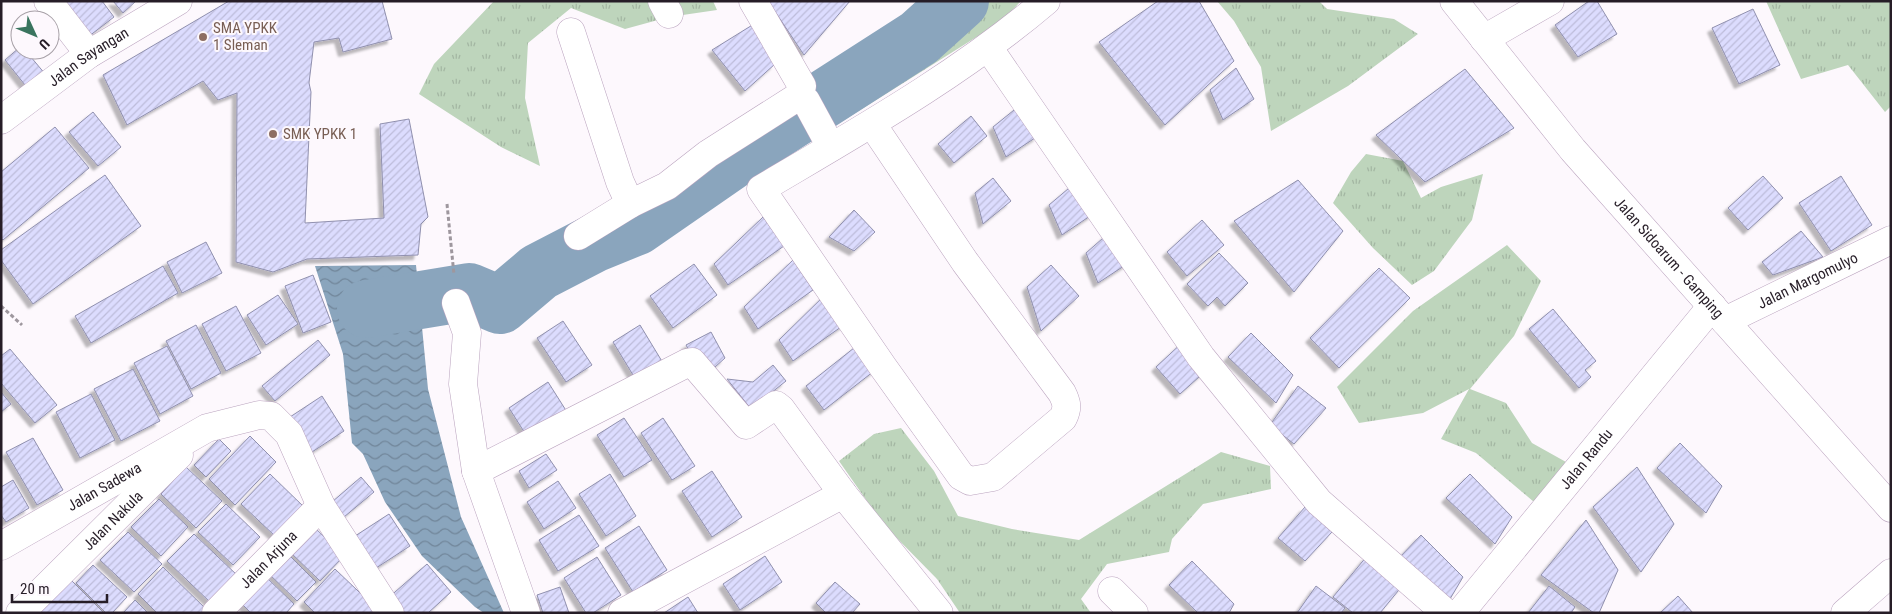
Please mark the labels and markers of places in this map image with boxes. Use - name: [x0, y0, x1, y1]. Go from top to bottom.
- place label: SMA YPKK 1 Sleman: [213, 19, 278, 54]
- marker: SMA YPKK 1 Sleman: [197, 31, 209, 43]
- place label: SMK YPKK 1: [283, 125, 357, 143]
- marker: SMK YPKK 1: [267, 128, 279, 140]

